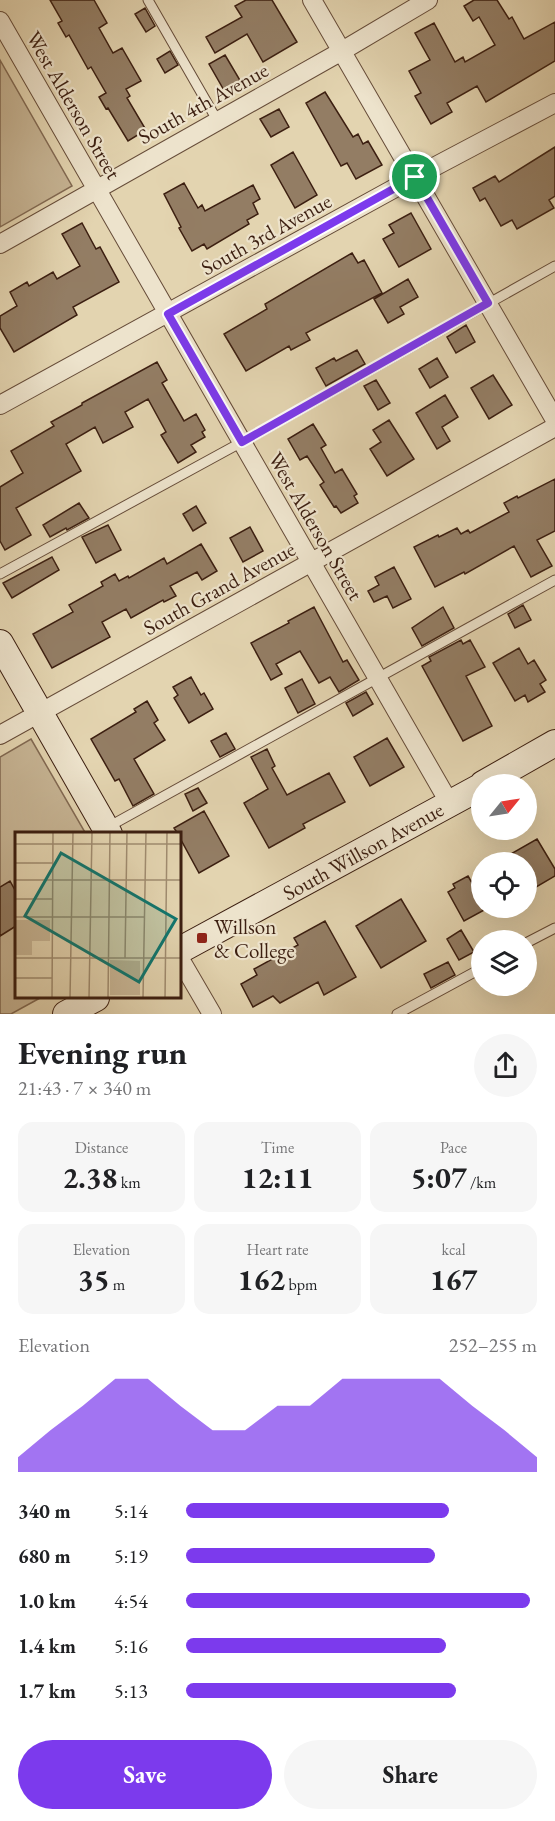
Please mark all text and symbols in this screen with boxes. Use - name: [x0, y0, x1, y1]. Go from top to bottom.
- street label: West Alderson Street: [21, 26, 128, 184]
- street label: South 4th Avenue: [133, 56, 273, 150]
- pin: [389, 151, 440, 202]
- icon: arrive: [398, 160, 431, 193]
- street label: South 3rd Avenue: [196, 187, 336, 281]
- street label: West Alderson Street: [263, 447, 370, 605]
- street label: South Grand Avenue: [138, 535, 300, 641]
- north arrow: [471, 774, 537, 840]
- map controls: [471, 774, 537, 996]
- street label: South Willson Avenue: [278, 796, 448, 906]
- inset map: [15, 832, 182, 999]
- button: locate: [471, 852, 537, 918]
- place label: Willson & College: [214, 913, 295, 964]
- button: layers: [471, 930, 537, 996]
- marker: Willson & College: [195, 931, 209, 945]
- text: Evening run: [18, 1031, 187, 1074]
- button: share: [474, 1034, 537, 1097]
- text: 21:43 · 7 × 340 m: [18, 1075, 151, 1101]
- text: Distance: [75, 1137, 128, 1158]
- text: Time: [261, 1137, 294, 1158]
- text: Pace: [440, 1137, 467, 1158]
- text: 2.38: [62, 1158, 117, 1197]
- text: 12:11: [242, 1158, 313, 1197]
- text: 5:07: [411, 1158, 467, 1197]
- text: km: [117, 1172, 141, 1193]
- text: /km: [467, 1172, 496, 1193]
- text: Elevation: [73, 1239, 130, 1260]
- text: Heart rate: [246, 1239, 309, 1260]
- text: kcal: [441, 1239, 466, 1260]
- text: 35: [78, 1260, 110, 1299]
- text: 162: [238, 1260, 285, 1299]
- text: 167: [430, 1260, 477, 1299]
- text: m: [110, 1274, 125, 1295]
- text: bpm: [285, 1274, 317, 1295]
- text: Elevation: [18, 1332, 90, 1358]
- text: 252–255 m: [449, 1332, 537, 1358]
- text: 340 m: [18, 1498, 71, 1524]
- text: 5:14: [114, 1498, 148, 1524]
- text: 680 m: [18, 1543, 71, 1569]
- text: 5:19: [114, 1543, 148, 1569]
- text: 1.0 km: [18, 1588, 76, 1614]
- text: 4:54: [114, 1588, 148, 1614]
- text: 1.4 km: [18, 1633, 76, 1659]
- text: 5:16: [114, 1633, 148, 1659]
- text: 1.7 km: [18, 1678, 76, 1704]
- text: 5:13: [114, 1678, 148, 1704]
- button: Save: [18, 1740, 272, 1809]
- button: Share: [284, 1740, 537, 1809]

